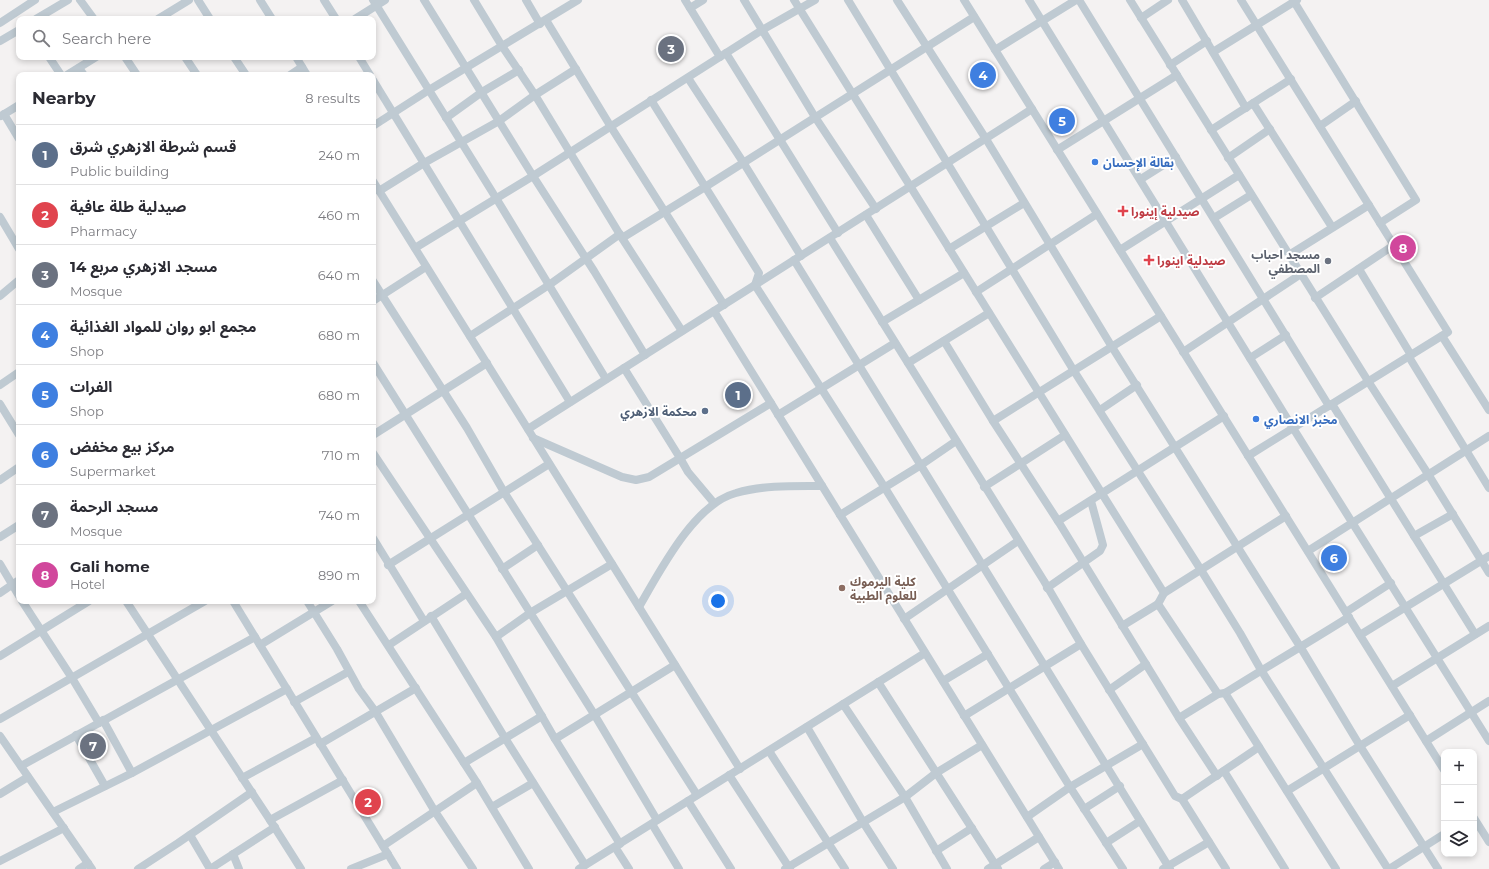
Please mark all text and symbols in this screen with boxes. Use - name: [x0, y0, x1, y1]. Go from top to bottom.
- search box: [16, 16, 376, 60]
- icon: search: [30, 27, 52, 49]
- text: Search here: [62, 29, 151, 48]
- pin: 3: [658, 34, 684, 64]
- pin: 4: [970, 60, 996, 90]
- text: Nearby: [32, 88, 96, 108]
- text: 8 results: [305, 90, 360, 106]
- pin: 5: [1049, 106, 1075, 136]
- text: قسم شرطة الازهري شرق: [70, 137, 236, 156]
- text: 1: [42, 147, 48, 163]
- text: 240 m: [319, 147, 360, 163]
- place label: بقالة الإحسان: [1103, 155, 1174, 172]
- marker: بقالة الإحسان: [1090, 157, 1100, 167]
- text: Public building: [70, 163, 169, 179]
- text: صيدلية طلة عافية: [70, 197, 186, 216]
- place label: صيدلية إينورا: [1131, 204, 1200, 221]
- marker: صيدلية إينورا: [1118, 206, 1128, 216]
- text: 2: [41, 207, 49, 223]
- text: 460 m: [318, 207, 360, 223]
- text: Pharmacy: [70, 223, 137, 239]
- pin: 8: [1390, 233, 1416, 263]
- place label: مسجد احباب المصطفي: [1251, 247, 1320, 278]
- place label: صيدلية اينورا: [1157, 253, 1226, 268]
- marker: صيدلية اينورا: [1144, 255, 1154, 265]
- marker: مسجد احباب المصطفي: [1323, 256, 1333, 266]
- text: مسجد الازهري مربع 14: [70, 257, 217, 276]
- text: 3: [41, 267, 49, 283]
- text: 640 m: [318, 267, 360, 283]
- text: Mosque: [70, 283, 122, 299]
- text: مجمع ابو روان للمواد الغذائية: [70, 317, 256, 336]
- text: 4: [41, 327, 49, 343]
- text: 680 m: [318, 327, 360, 343]
- text: Shop: [70, 343, 104, 359]
- text: الفرات: [70, 377, 112, 396]
- pin: 1: [725, 380, 751, 410]
- text: 5: [41, 387, 49, 403]
- text: 680 m: [318, 387, 360, 403]
- text: Shop: [70, 403, 104, 419]
- place label: محكمة الازهري: [620, 404, 697, 421]
- marker: محكمة الازهري: [700, 406, 710, 416]
- place label: مخبز الانصاري: [1264, 412, 1338, 429]
- marker: مخبز الانصاري: [1251, 414, 1261, 424]
- text: مركز بيع مخفض: [70, 437, 174, 456]
- text: 6: [41, 447, 49, 463]
- text: 710 m: [322, 447, 360, 463]
- text: Supermarket: [70, 463, 156, 479]
- text: مسجد الرحمة: [70, 497, 158, 516]
- text: 7: [41, 507, 49, 523]
- text: 740 m: [319, 507, 360, 523]
- text: Mosque: [70, 523, 122, 539]
- pin: 6: [1321, 543, 1347, 573]
- text: Gali home: [70, 557, 150, 576]
- text: 8: [41, 567, 49, 583]
- text: 890 m: [318, 567, 360, 583]
- place label: كلية اليرموك للعلوم الطبية: [850, 574, 917, 605]
- text: Hotel: [70, 576, 105, 592]
- marker: كلية اليرموك للعلوم الطبية: [837, 583, 847, 593]
- your location: [708, 591, 728, 611]
- pin: 7: [80, 731, 106, 761]
- map controls: [1441, 749, 1477, 857]
- button: +: [1441, 749, 1477, 785]
- button: −: [1441, 785, 1477, 821]
- pin: 2: [355, 787, 381, 817]
- button: layers: [1441, 821, 1477, 857]

